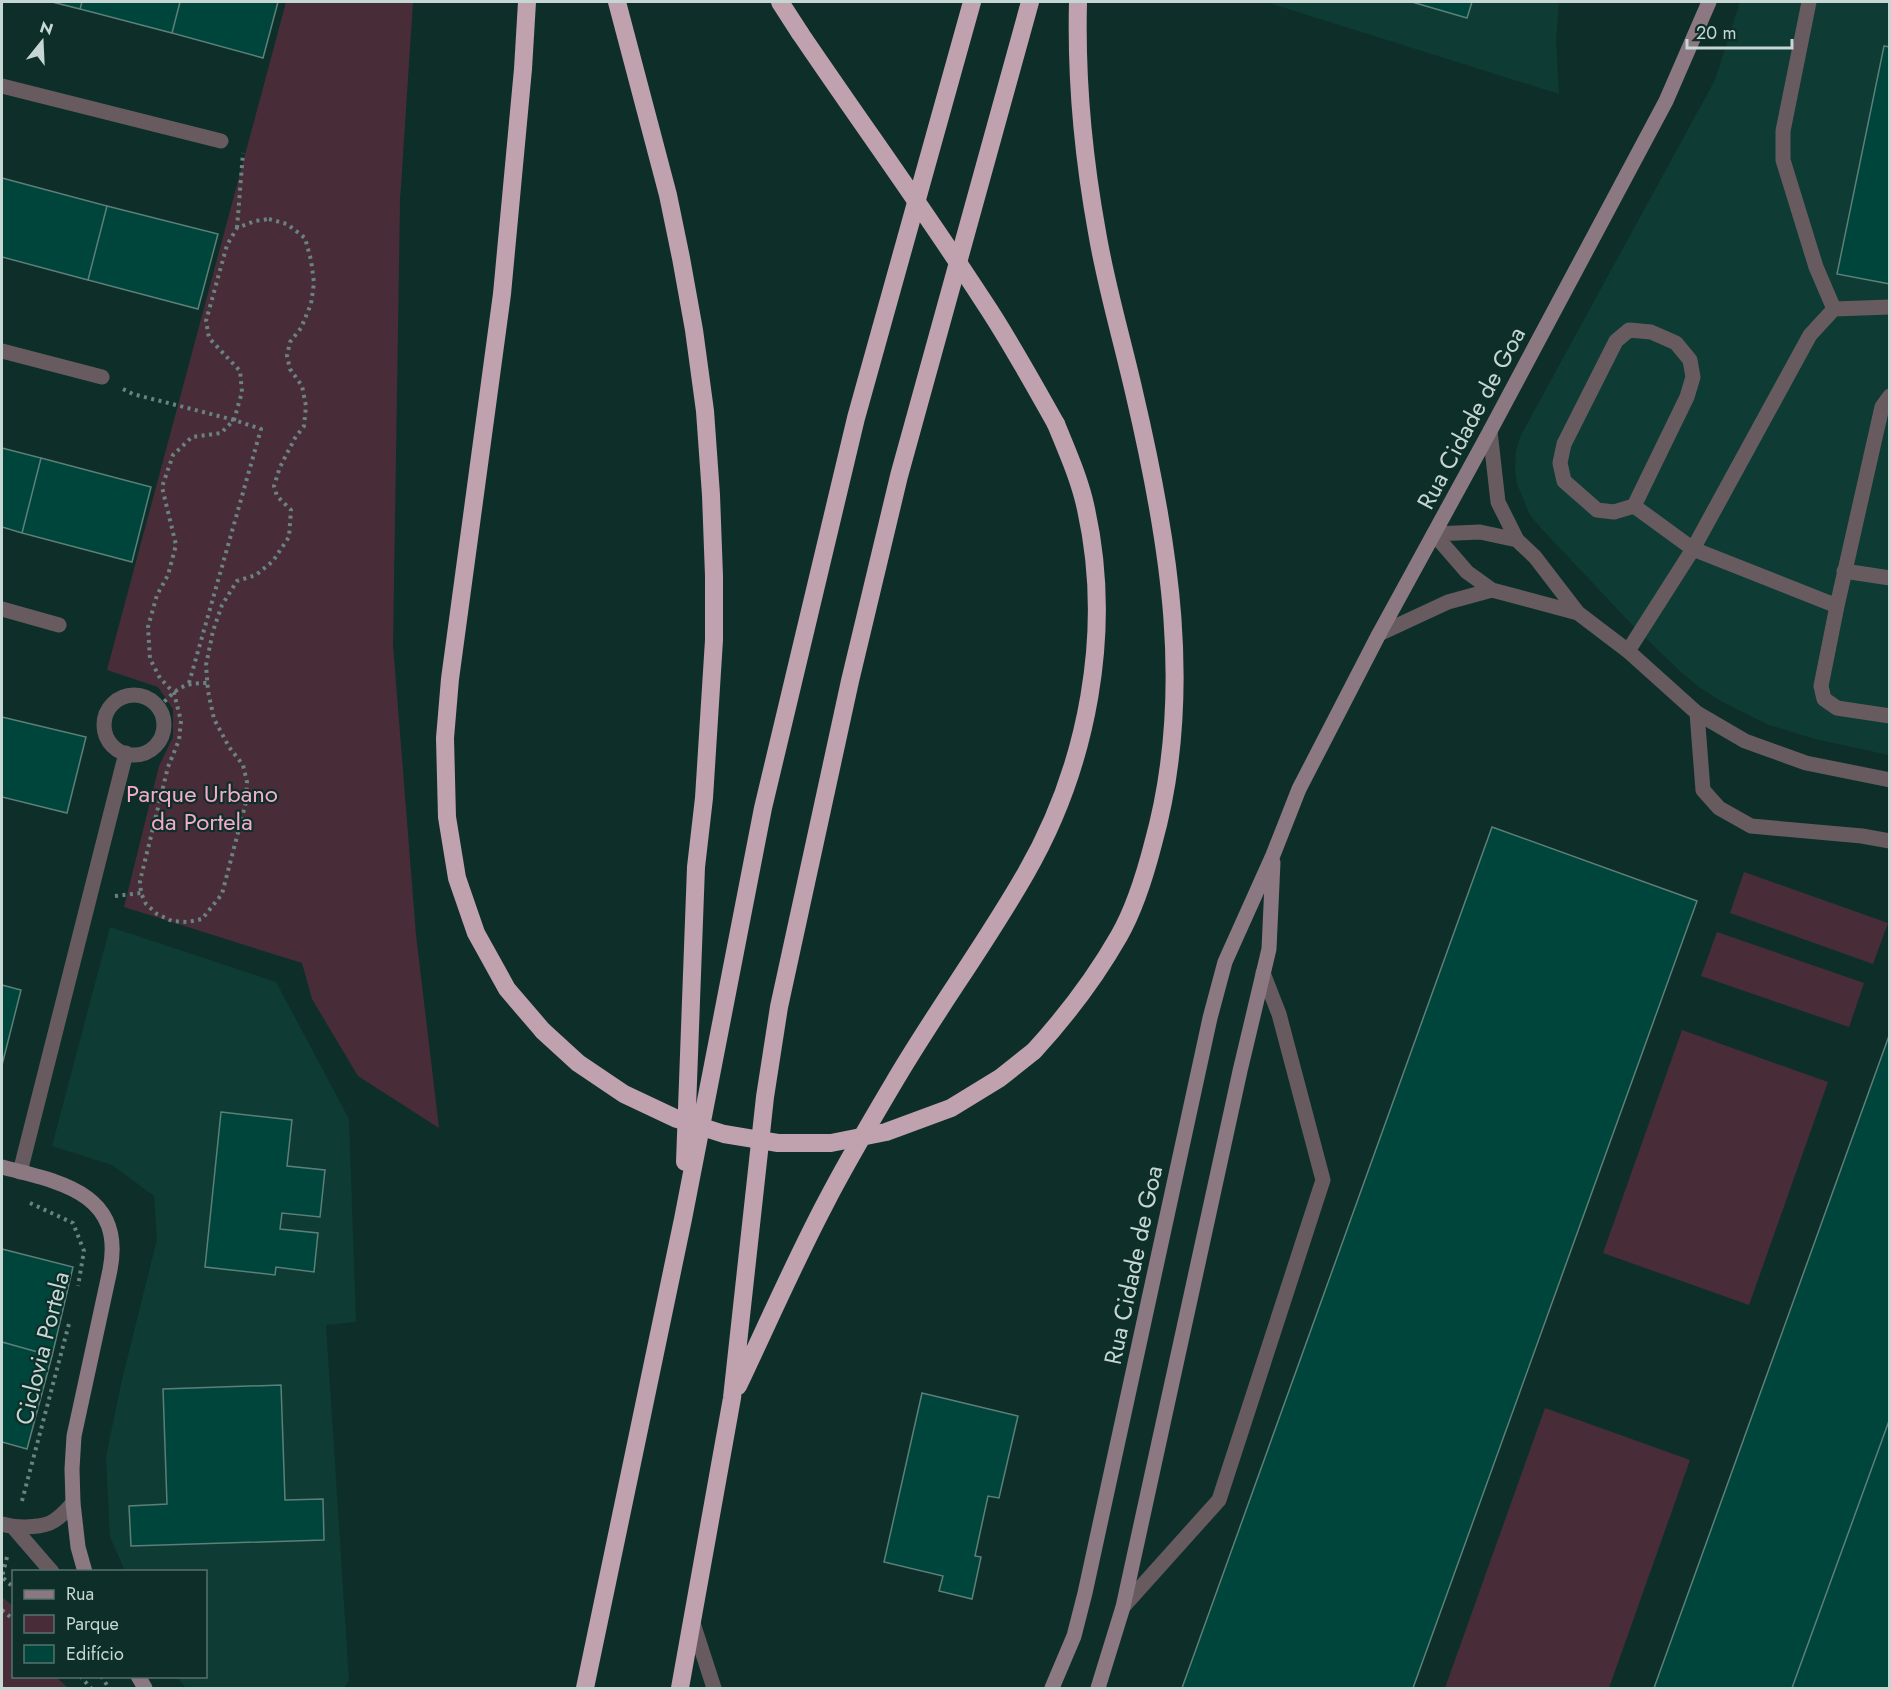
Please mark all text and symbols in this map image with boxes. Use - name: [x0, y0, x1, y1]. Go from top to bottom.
- north arrow: [12, 12, 72, 72]
- scale bar: [1687, 12, 1792, 50]
- text: N: [37, 15, 56, 41]
- text: 20 m: [1696, 20, 1736, 46]
- street label: Rua Cidade de Goa: [1408, 320, 1534, 516]
- park label: Parque Urbano da Portela: [126, 776, 278, 839]
- street label: Rua Cidade de Goa: [1095, 1162, 1171, 1368]
- street label: Ciclovia Portela: [6, 1268, 78, 1428]
- legend: [12, 1570, 207, 1678]
- text: Rua: [66, 1581, 94, 1607]
- text: Parque: [66, 1611, 119, 1637]
- text: Edifício: [66, 1641, 124, 1667]

